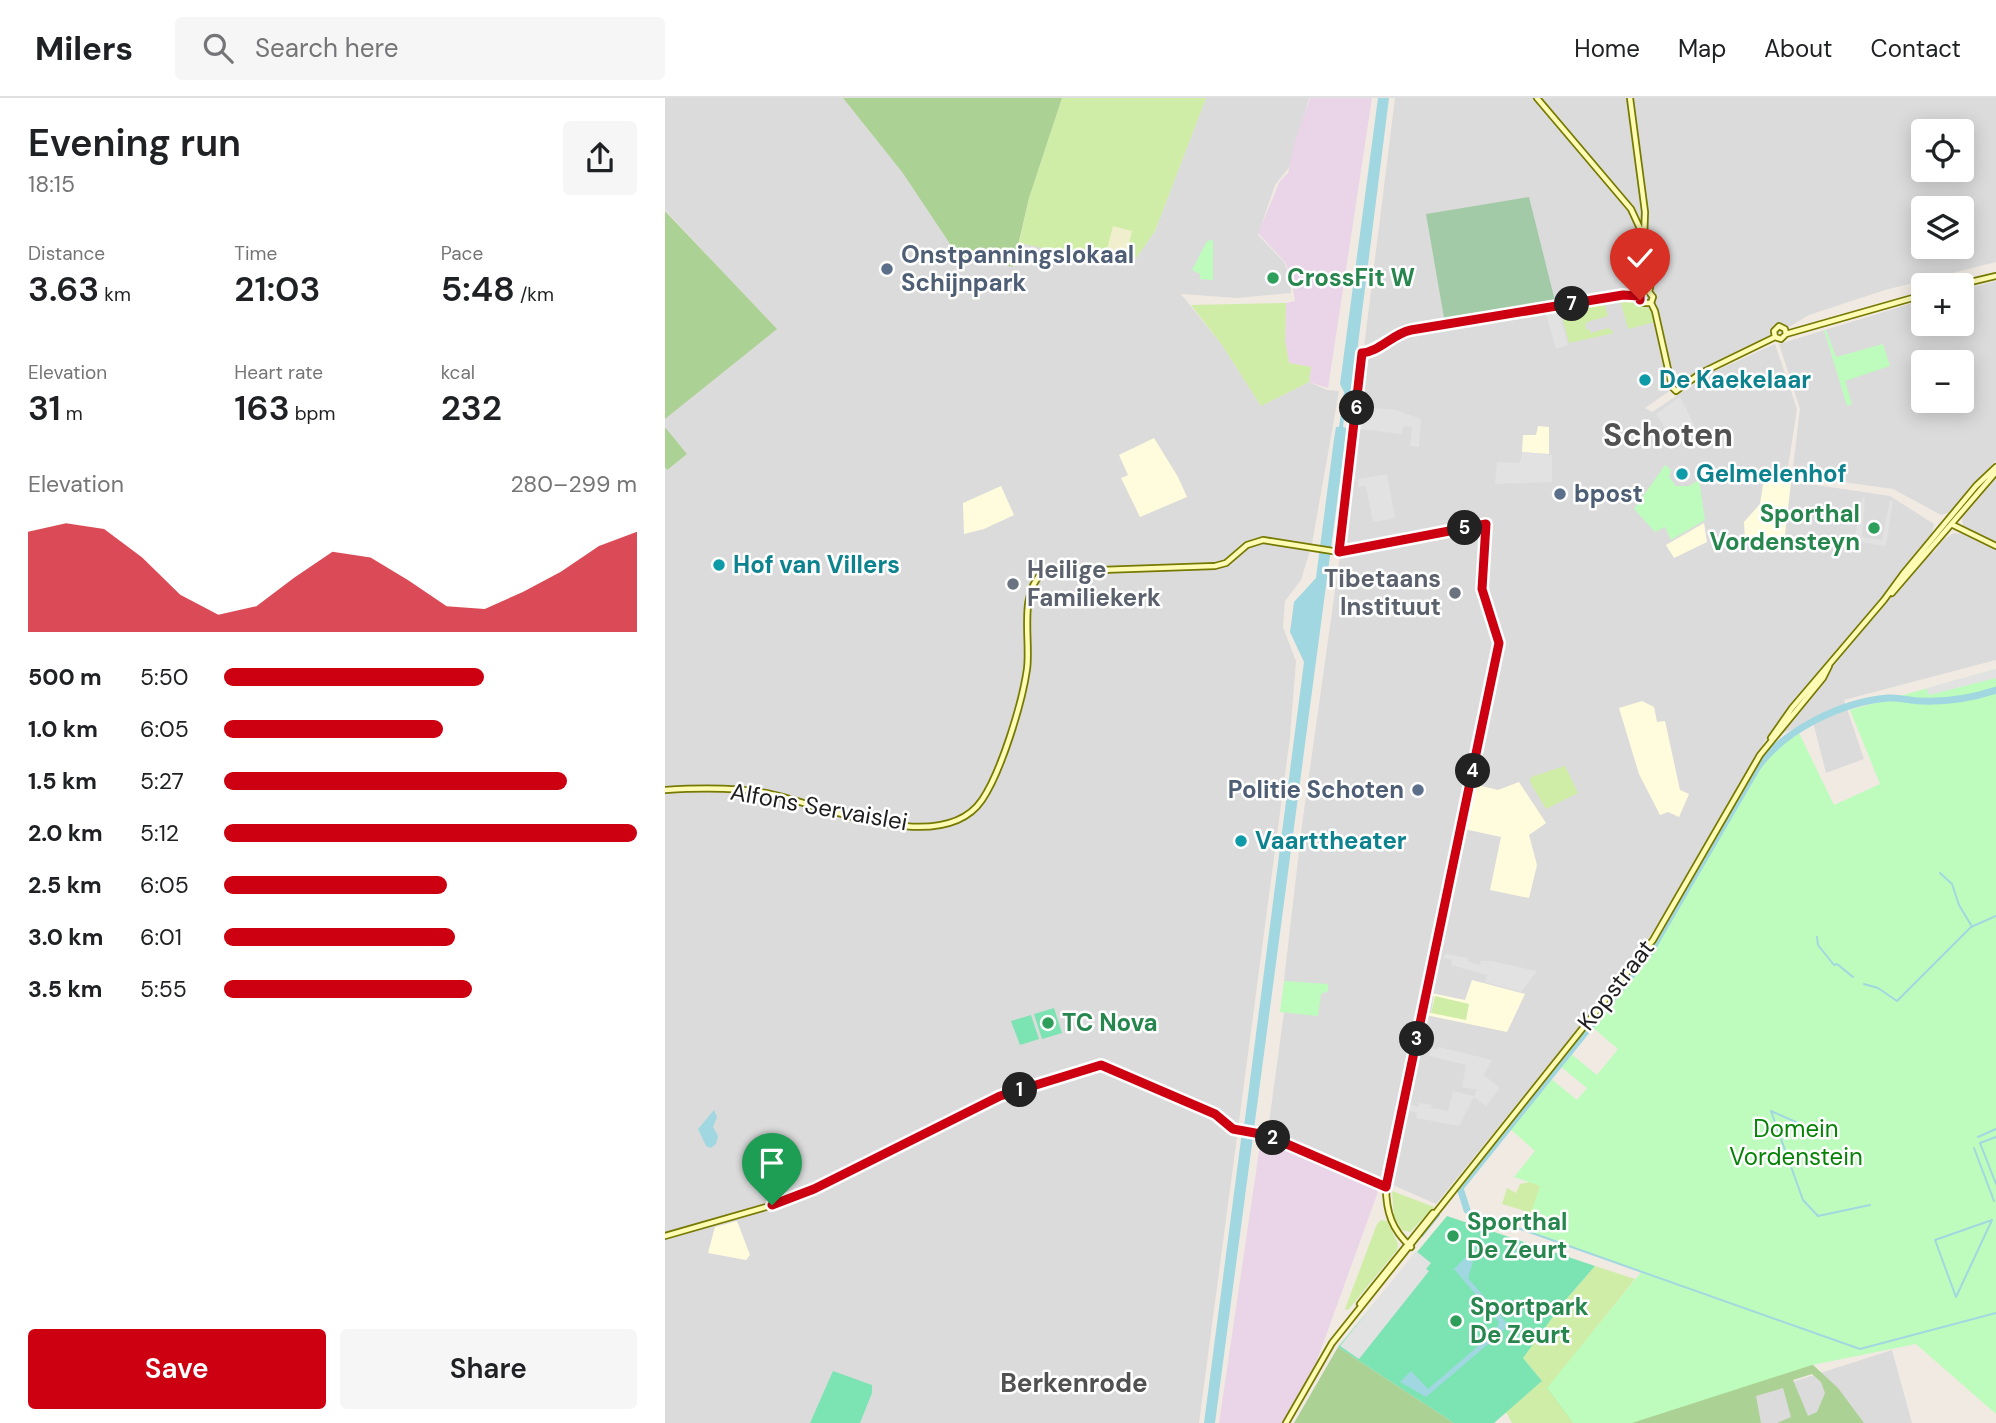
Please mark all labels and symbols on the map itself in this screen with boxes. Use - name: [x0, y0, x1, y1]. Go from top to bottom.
- pin: [1610, 228, 1670, 300]
- place label: Onstpanningslokaal Schijnpark: [901, 239, 1134, 298]
- marker: Onstpanningslokaal Schijnpark: [879, 261, 895, 277]
- place label: CrossFit W: [1287, 262, 1415, 293]
- marker: CrossFit W: [1265, 270, 1281, 286]
- pin: 7: [1555, 286, 1590, 322]
- place label: De Kaekelaar: [1659, 364, 1811, 395]
- marker: De Kaekelaar: [1637, 372, 1653, 388]
- pin: 6: [1339, 390, 1375, 426]
- district label: Schoten: [1603, 414, 1733, 456]
- place label: Gelmelenhof: [1696, 458, 1847, 489]
- marker: Gelmelenhof: [1674, 466, 1690, 482]
- place label: bpost: [1574, 478, 1643, 509]
- marker: bpost: [1552, 486, 1568, 502]
- place label: Sporthal Vordensteyn: [1710, 498, 1860, 557]
- pin: 5: [1447, 510, 1483, 546]
- marker: Sporthal Vordensteyn: [1866, 520, 1882, 536]
- place label: Hof van Villers: [733, 549, 900, 580]
- place label: Heilige Familiekerk: [1027, 554, 1161, 613]
- marker: Hof van Villers: [711, 557, 727, 573]
- place label: Tibetaans Instituut: [1324, 563, 1441, 622]
- marker: Heilige Familiekerk: [1005, 576, 1021, 592]
- marker: Tibetaans Instituut: [1447, 585, 1463, 601]
- pin: 4: [1455, 754, 1491, 788]
- place label: Politie Schoten: [1228, 774, 1404, 805]
- street label: Alfons Servaislei: [728, 776, 910, 837]
- marker: Politie Schoten: [1410, 782, 1426, 798]
- place label: Vaarttheater: [1255, 825, 1407, 856]
- marker: Vaarttheater: [1233, 833, 1249, 849]
- street label: Kopstraat: [1570, 933, 1661, 1037]
- place label: TC Nova: [1062, 1007, 1158, 1038]
- marker: TC Nova: [1040, 1015, 1056, 1031]
- pin: 3: [1399, 1021, 1435, 1056]
- pin: 1: [1003, 1072, 1037, 1108]
- park label: Domein Vordenstein: [1729, 1113, 1863, 1172]
- pin: 2: [1255, 1121, 1291, 1156]
- pin: [742, 1133, 802, 1205]
- place label: Sporthal De Zeurt: [1467, 1206, 1567, 1265]
- marker: Sporthal De Zeurt: [1445, 1228, 1461, 1244]
- place label: Sportpark De Zeurt: [1470, 1291, 1589, 1350]
- marker: Sportpark De Zeurt: [1448, 1313, 1464, 1329]
- district label: Berkenrode: [1000, 1366, 1148, 1400]

